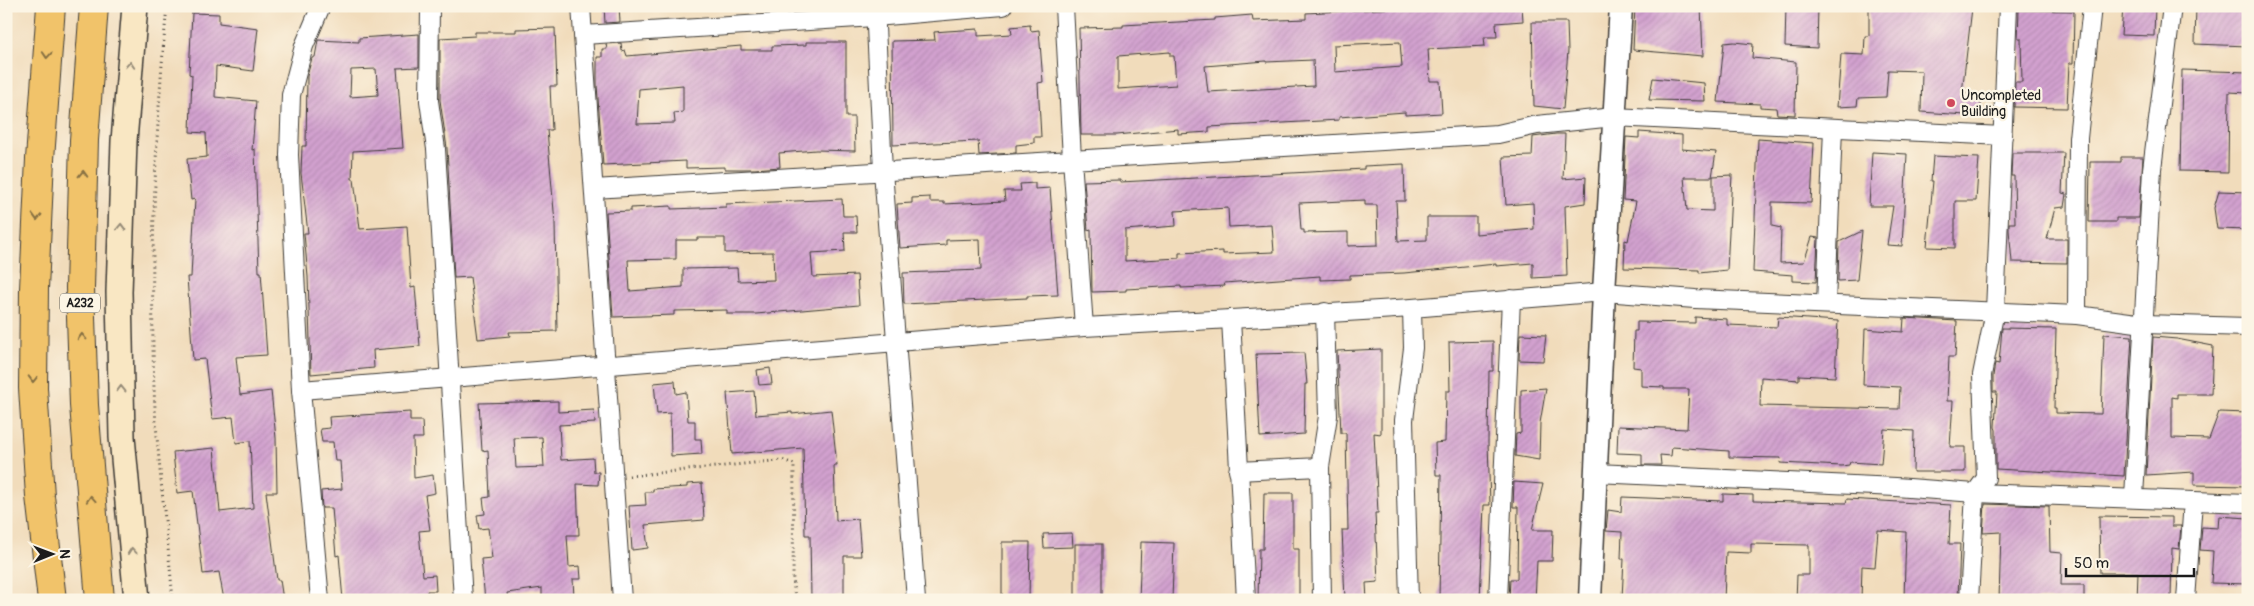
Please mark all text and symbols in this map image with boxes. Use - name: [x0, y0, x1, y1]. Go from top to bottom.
- one-way arrow: [41, 51, 52, 59]
- one-way arrow: [124, 60, 135, 68]
- place label: Uncompleted Building: [1961, 87, 2041, 120]
- marker: Uncompleted Building: [1945, 97, 1957, 109]
- one-way arrow: [78, 170, 88, 178]
- one-way arrow: [32, 213, 43, 221]
- one-way arrow: [116, 223, 126, 230]
- road number: A232: [60, 294, 100, 312]
- one-way arrow: [76, 332, 87, 340]
- one-way arrow: [28, 376, 38, 384]
- one-way arrow: [115, 385, 126, 393]
- one-way arrow: [86, 495, 97, 503]
- north arrow: [28, 528, 78, 578]
- scale bar: [2066, 546, 2194, 578]
- one-way arrow: [126, 547, 137, 555]
- text: N: [56, 549, 73, 559]
- text: 50 m: [2074, 554, 2109, 573]

